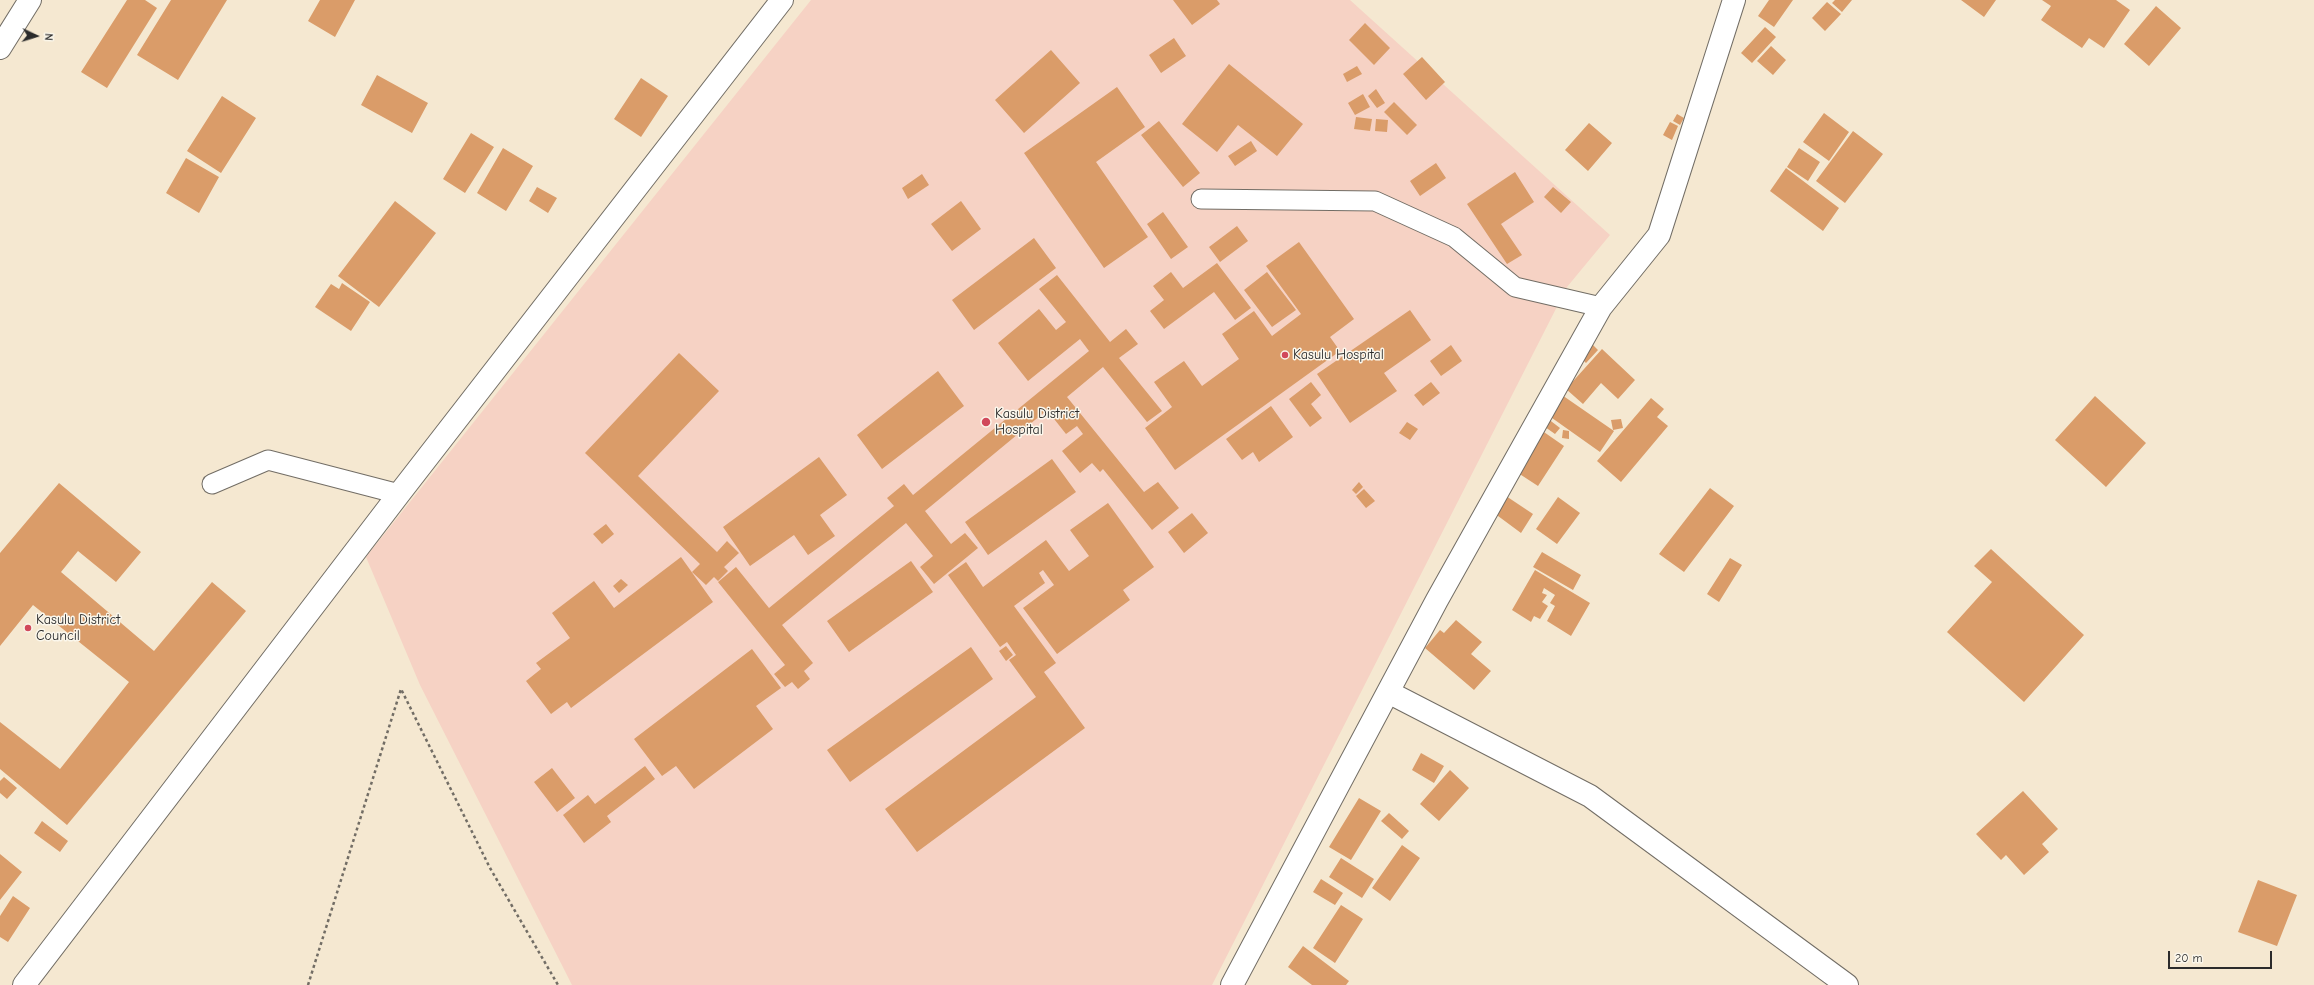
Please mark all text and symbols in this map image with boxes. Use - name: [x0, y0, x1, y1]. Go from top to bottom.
- north arrow: [16, 16, 56, 56]
- text: N: [42, 33, 55, 41]
- place label: Kasulu Hospital: [1293, 347, 1384, 363]
- marker: Kasulu Hospital: [1280, 350, 1290, 360]
- place label: Kasulu District Hospital: [995, 406, 1079, 438]
- marker: Kasulu District Hospital: [980, 416, 992, 428]
- place label: Kasulu District Council: [36, 612, 120, 644]
- marker: Kasulu District Council: [23, 623, 33, 633]
- scale bar: [2170, 943, 2274, 969]
- text: 20 m: [2175, 951, 2203, 965]

